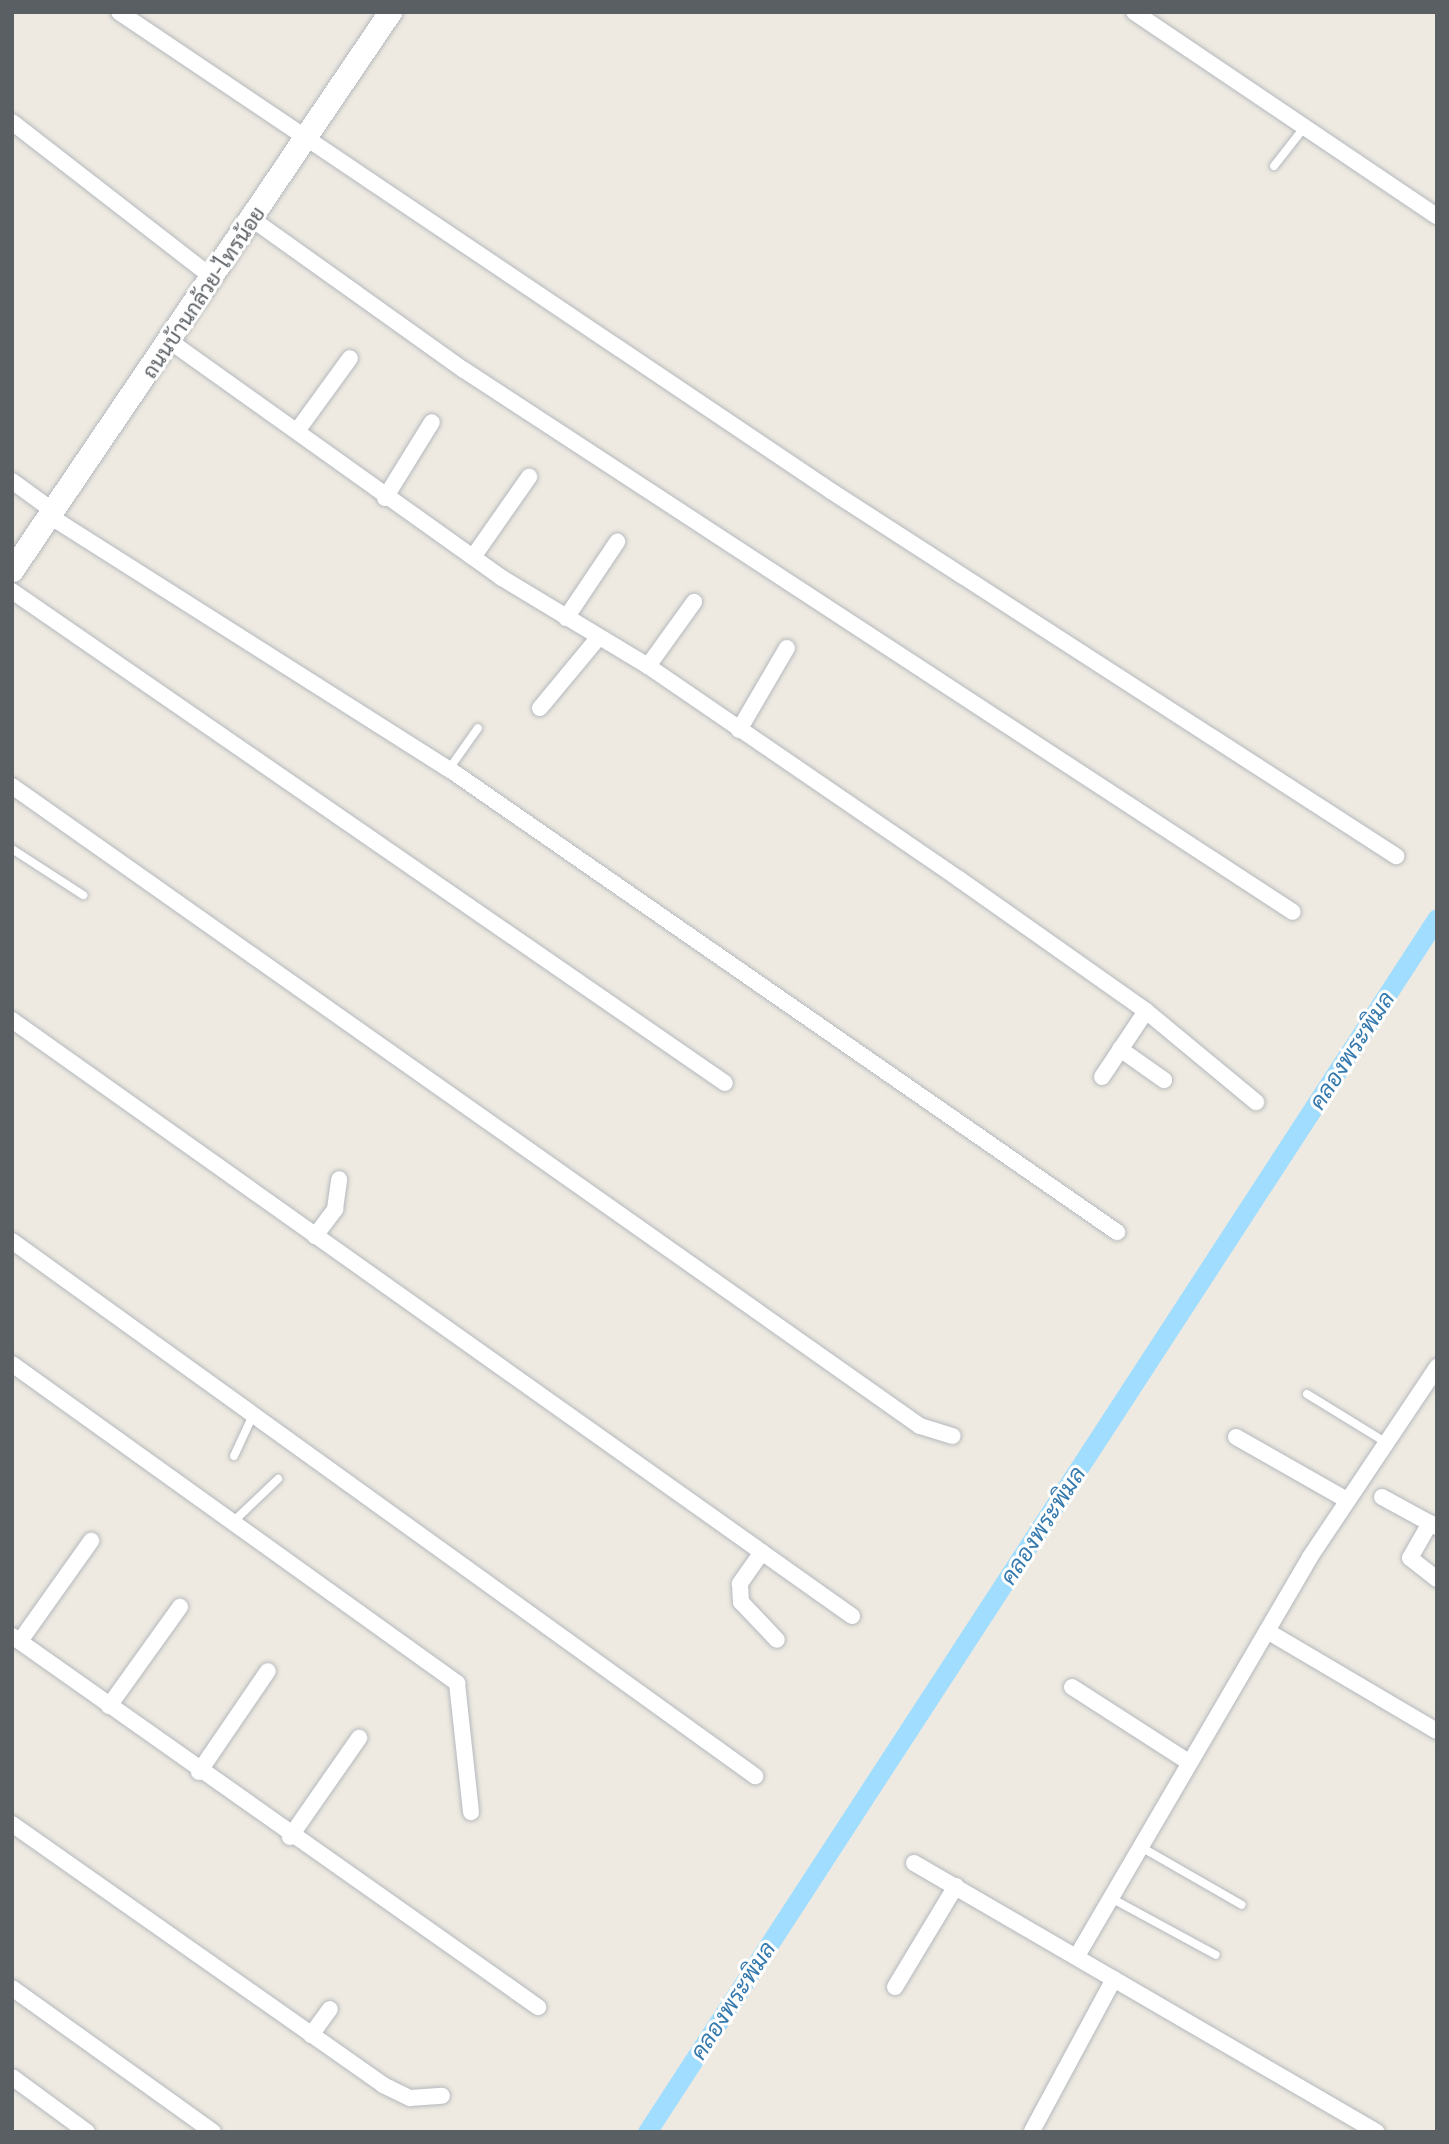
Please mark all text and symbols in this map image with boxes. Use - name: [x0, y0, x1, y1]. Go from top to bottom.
- street label: ถนนบ้านกล้วย-ไทรน้อย: [136, 201, 270, 383]
- water label: คลองพระพิมล: [1303, 986, 1399, 1114]
- water label: คลองพระพิมล: [994, 1461, 1090, 1589]
- water label: คลองพระพิมล: [684, 1936, 780, 2064]

